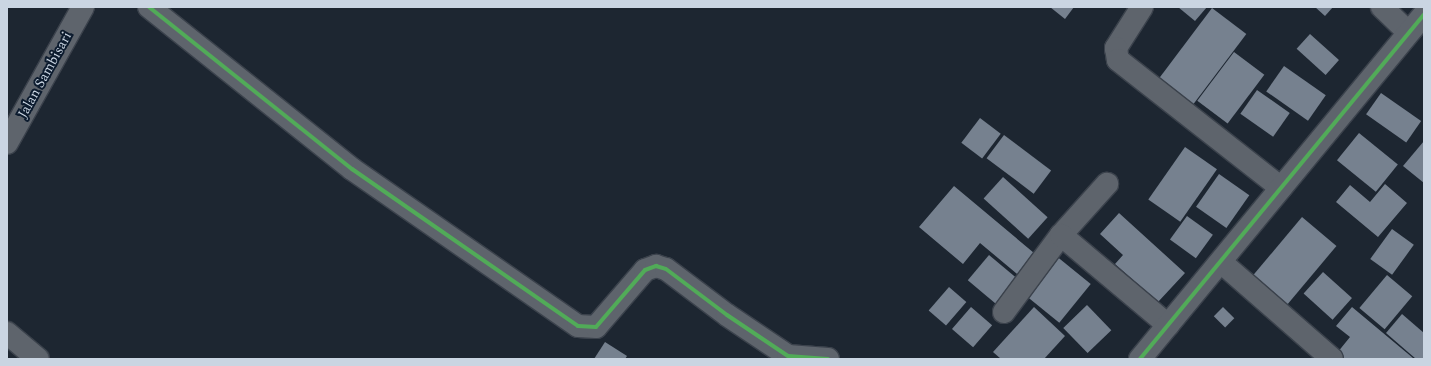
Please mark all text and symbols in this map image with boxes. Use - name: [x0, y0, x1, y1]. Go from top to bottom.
- street label: Jalan Sambisari: [14, 29, 76, 121]

